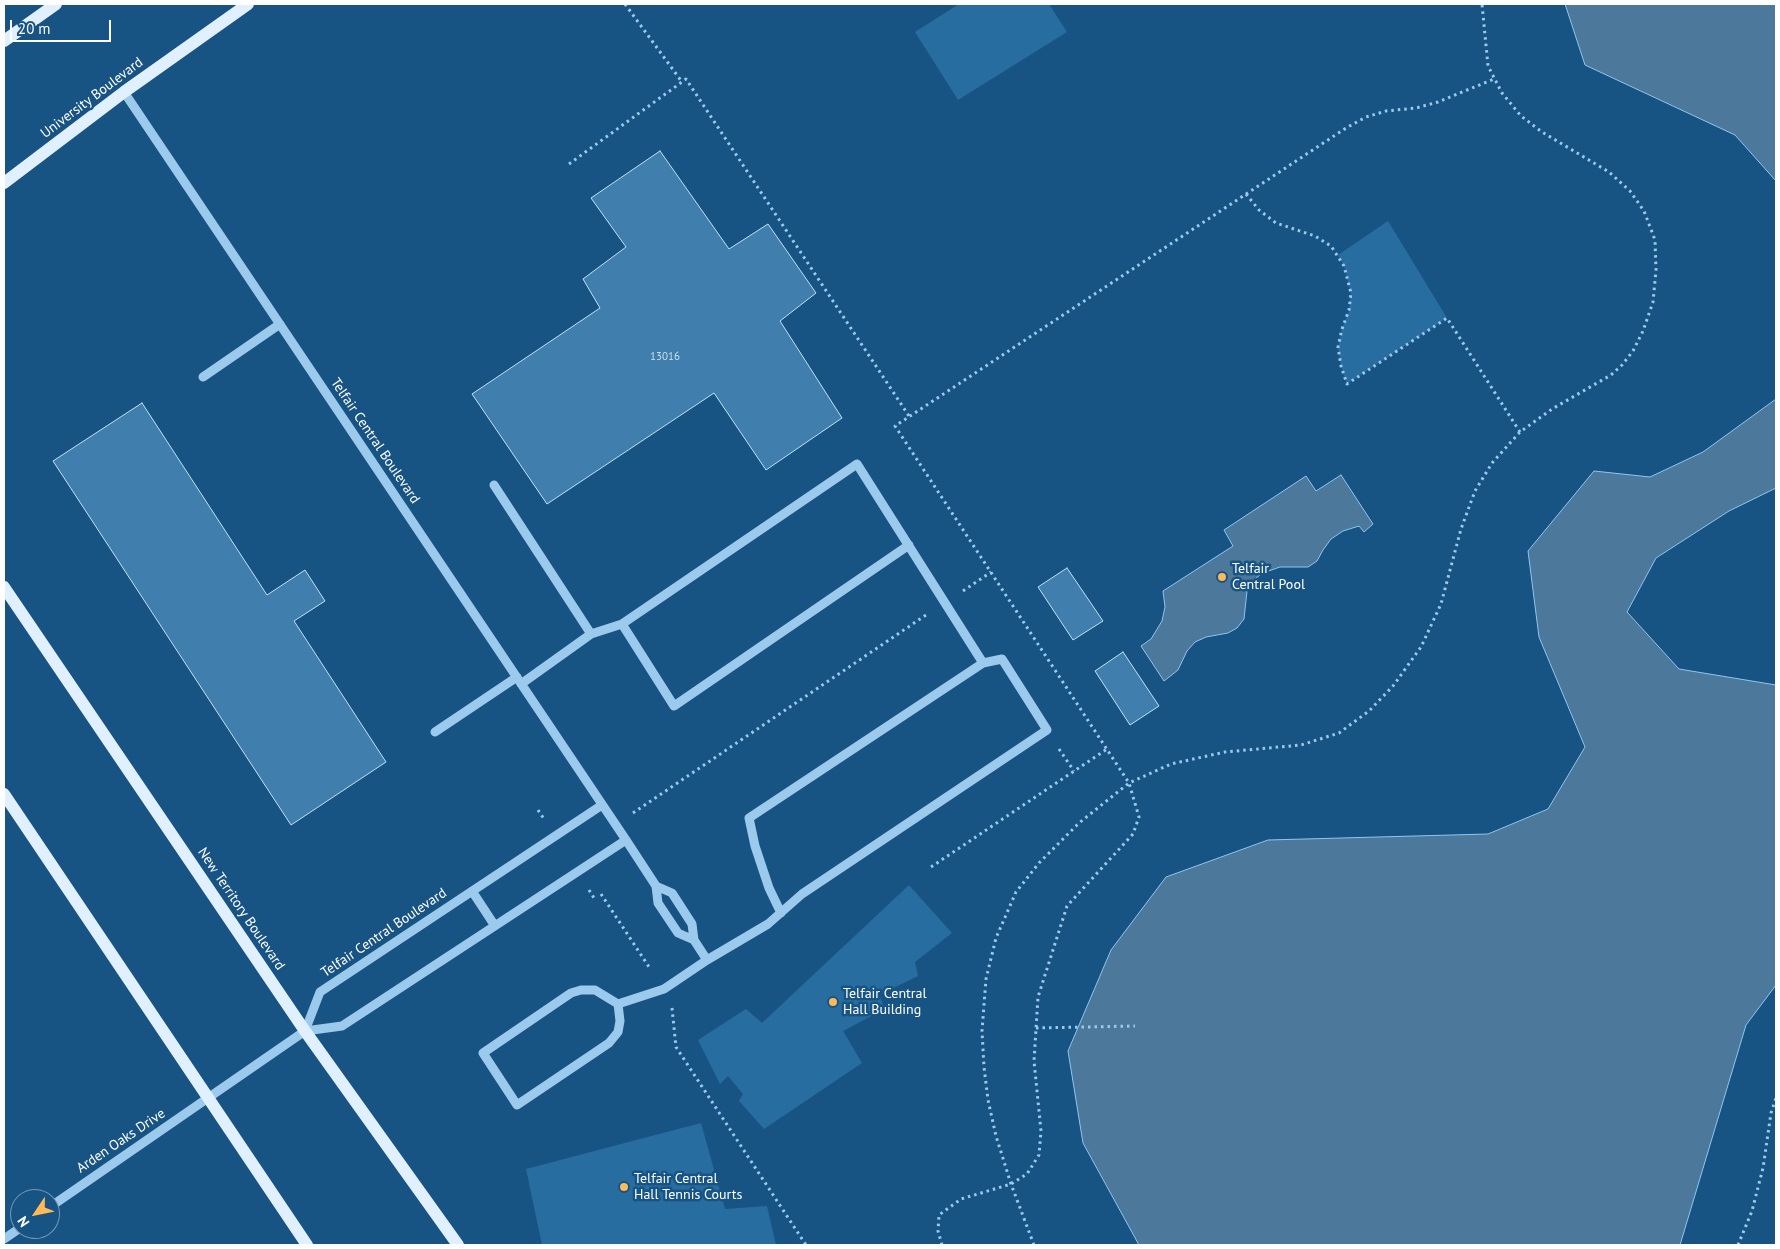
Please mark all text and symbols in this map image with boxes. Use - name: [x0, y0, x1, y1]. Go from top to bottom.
- scale bar: [12, 10, 114, 42]
- text: 20 m: [18, 19, 51, 38]
- street label: University Boulevard: [38, 54, 146, 142]
- house number: 13016: [650, 350, 680, 364]
- street label: Telfair Central Boulevard: [327, 375, 423, 507]
- place label: Telfair Central Pool: [1232, 561, 1305, 594]
- marker: Telfair Central Pool: [1216, 571, 1228, 583]
- street label: New Territory Boulevard: [194, 845, 288, 973]
- street label: Telfair Central Boulevard: [318, 885, 450, 981]
- place label: Telfair Central Hall Building: [843, 986, 927, 1019]
- marker: Telfair Central Hall Building: [827, 996, 839, 1008]
- street label: Arden Oaks Drive: [74, 1105, 168, 1177]
- place label: Telfair Central Hall Tennis Courts: [634, 1171, 742, 1204]
- marker: Telfair Central Hall Tennis Courts: [618, 1181, 630, 1193]
- north arrow: [10, 1189, 60, 1239]
- text: N: [13, 1213, 33, 1231]

